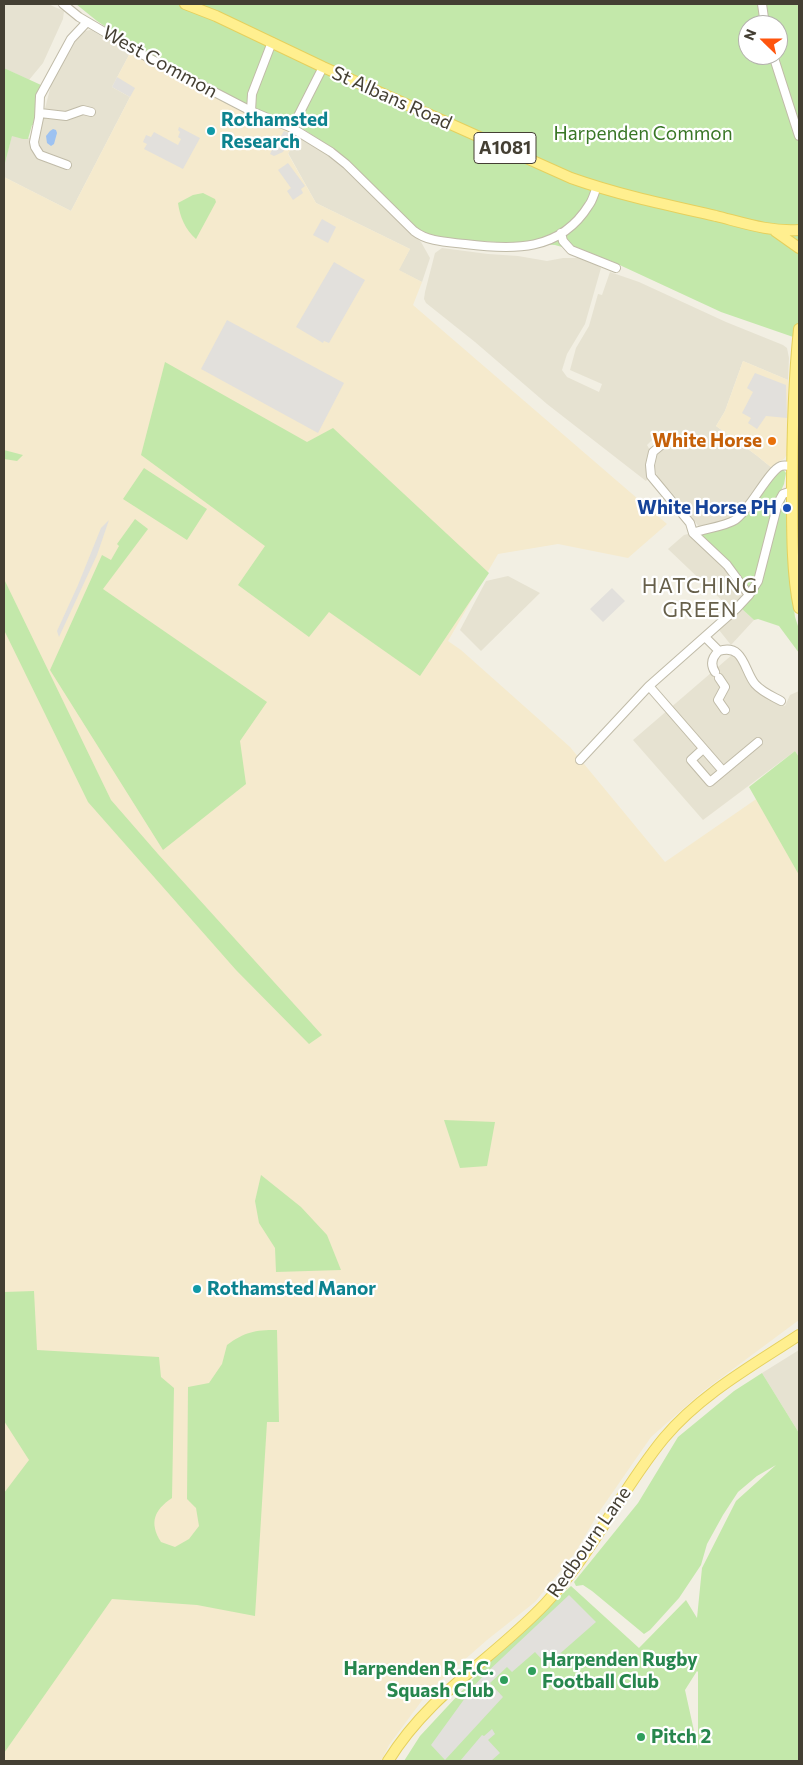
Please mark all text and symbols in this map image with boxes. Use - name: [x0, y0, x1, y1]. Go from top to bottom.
- north arrow: [738, 15, 788, 65]
- street label: West Common: [99, 21, 221, 103]
- text: N: [740, 27, 759, 43]
- street label: St Albans Road: [328, 61, 456, 135]
- place label: Rothamsted Research: [221, 109, 328, 153]
- park label: Harpenden Common: [553, 123, 733, 145]
- marker: Rothamsted Research: [205, 125, 217, 137]
- road number: A1081: [474, 132, 536, 164]
- place label: White Horse: [652, 430, 762, 452]
- marker: White Horse: [766, 435, 778, 447]
- place label: White Horse PH: [637, 497, 777, 519]
- marker: White Horse PH: [781, 502, 793, 514]
- district label: HATCHING GREEN: [641, 573, 759, 623]
- place label: Rothamsted Manor: [207, 1278, 376, 1300]
- marker: Rothamsted Manor: [191, 1283, 203, 1295]
- street label: Redbourn Lane: [542, 1482, 636, 1602]
- place label: Harpenden Rugby Football Club: [542, 1649, 698, 1693]
- place label: Harpenden R.F.C. Squash Club: [344, 1658, 494, 1702]
- marker: Harpenden Rugby Football Club: [526, 1665, 538, 1677]
- marker: Harpenden R.F.C. Squash Club: [498, 1674, 510, 1686]
- place label: Pitch 2: [651, 1726, 711, 1748]
- marker: Pitch 2: [635, 1731, 647, 1743]

